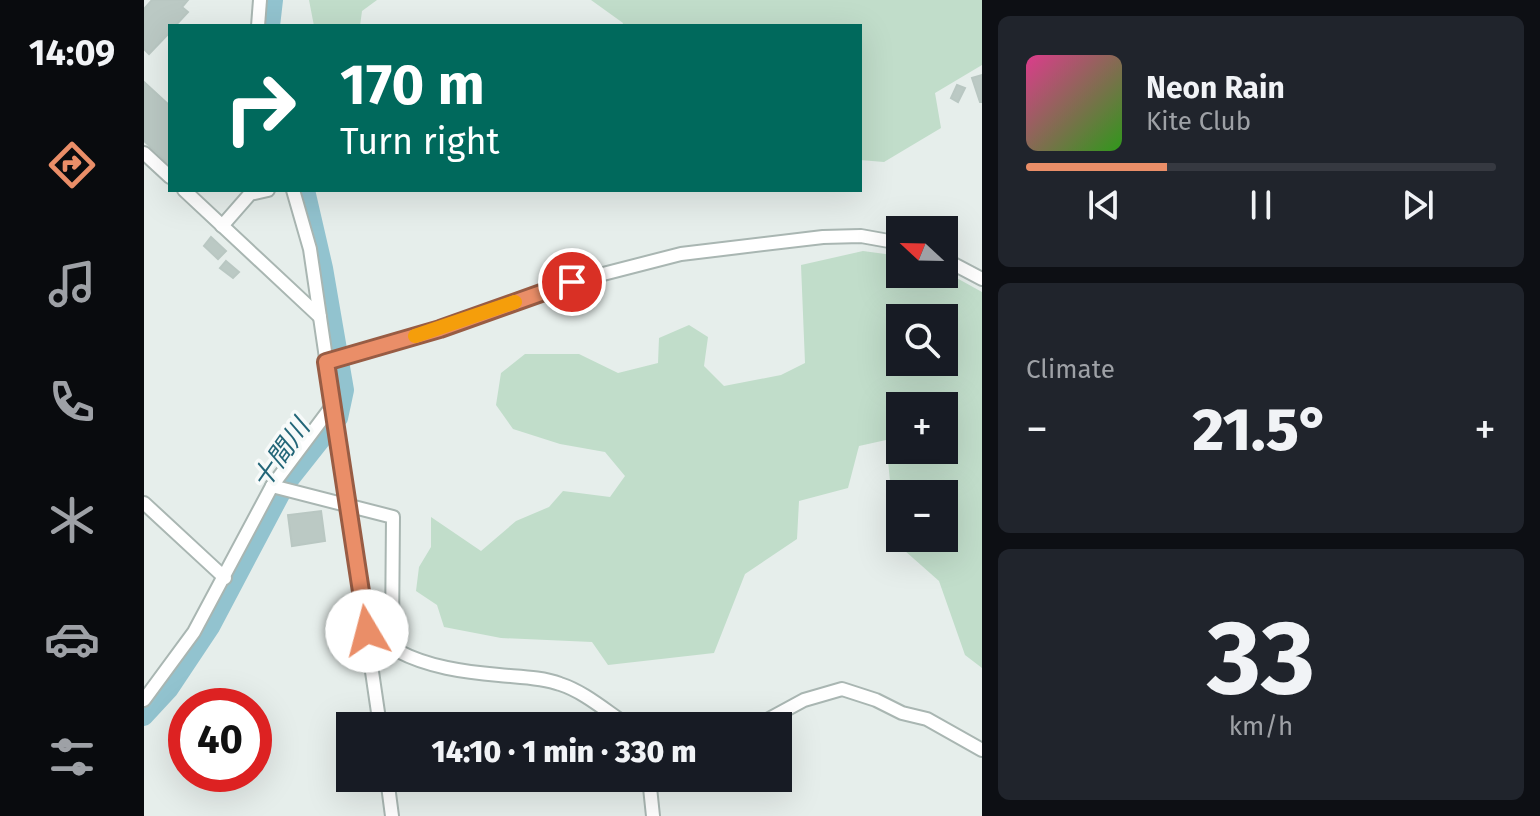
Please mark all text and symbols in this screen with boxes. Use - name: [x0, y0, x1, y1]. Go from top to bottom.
- text: 14:09: [29, 31, 115, 75]
- text: 170 m: [340, 52, 485, 119]
- icon: right: [208, 56, 312, 160]
- text: Neon Rain: [1146, 70, 1285, 106]
- text: Kite Club: [1146, 106, 1251, 137]
- text: Turn right: [340, 120, 500, 164]
- icon: directions: [44, 137, 100, 193]
- icon: previous: [1082, 183, 1126, 227]
- icon: pause: [1239, 183, 1283, 227]
- icon: next: [1396, 183, 1440, 227]
- north arrow: [886, 216, 958, 288]
- map controls: [886, 216, 958, 552]
- pin: [538, 248, 606, 316]
- icon: music: [44, 256, 100, 312]
- icon: arrive: [550, 260, 594, 304]
- button: search: [886, 304, 958, 376]
- text: Climate: [1026, 354, 1115, 385]
- icon: phone: [44, 374, 100, 430]
- button: +: [886, 392, 958, 464]
- text: 21.5°: [1193, 394, 1329, 466]
- text: −: [1026, 403, 1048, 456]
- text: +: [1474, 403, 1496, 456]
- water label: 十間川: [246, 411, 318, 495]
- button: −: [886, 480, 958, 552]
- icon: climate: [44, 492, 100, 548]
- position arrow: [325, 589, 409, 673]
- text: 33: [1207, 596, 1315, 721]
- icon: car: [44, 611, 100, 667]
- speed limit sign: 40: [168, 688, 272, 792]
- text: km/h: [1229, 711, 1293, 742]
- icon: filters: [44, 729, 100, 785]
- text: 14:10 · 1 min · 330 m: [432, 734, 696, 770]

